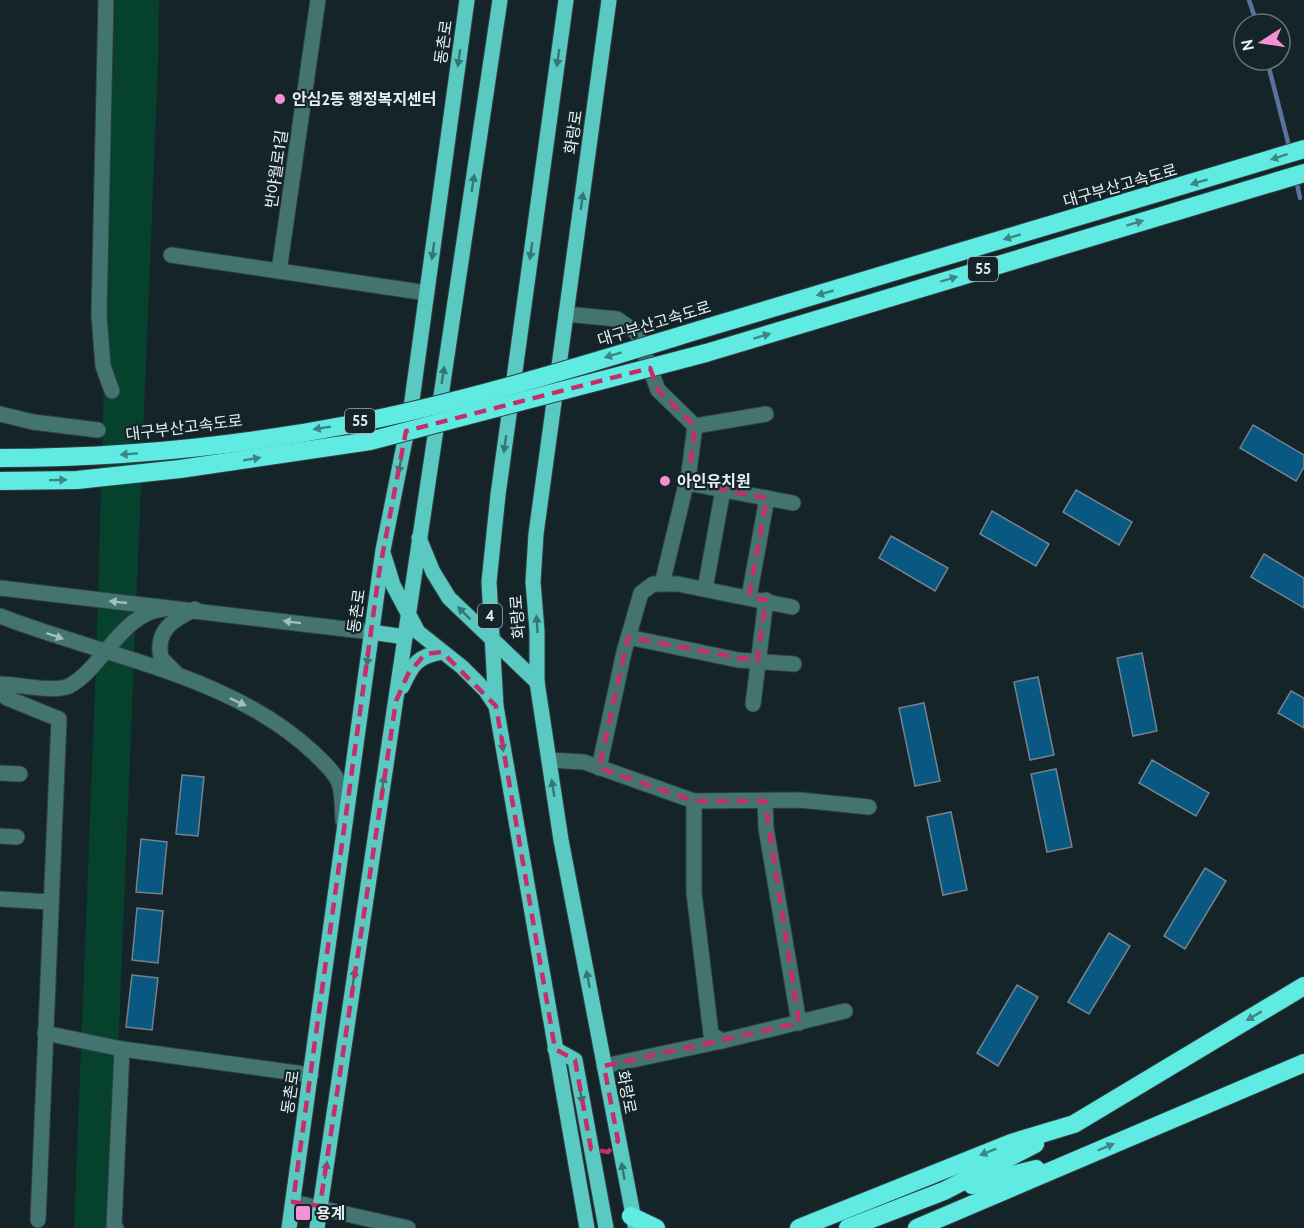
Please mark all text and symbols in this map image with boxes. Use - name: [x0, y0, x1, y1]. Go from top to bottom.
- north arrow: [1232, 12, 1292, 72]
- street label: 동촌로: [431, 19, 456, 65]
- text: N: [1237, 38, 1258, 53]
- one-way arrow: [455, 49, 464, 68]
- one-way arrow: [554, 49, 563, 68]
- place label: 안심2동 행정복지센터: [292, 90, 437, 109]
- marker: 안심2동 행정복지센터: [273, 92, 287, 106]
- street label: 화랑로: [561, 109, 586, 155]
- street label: 반야월로1길: [262, 129, 291, 209]
- one-way arrow: [1270, 153, 1288, 163]
- street label: 대구부산고속도로: [1061, 160, 1180, 211]
- one-way arrow: [468, 173, 477, 192]
- one-way arrow: [1190, 178, 1208, 187]
- one-way arrow: [577, 192, 586, 211]
- one-way arrow: [1126, 218, 1144, 227]
- one-way arrow: [1003, 233, 1021, 242]
- one-way arrow: [428, 242, 438, 261]
- one-way arrow: [527, 242, 536, 261]
- road number: 55: [968, 257, 998, 281]
- one-way arrow: [940, 274, 958, 283]
- one-way arrow: [816, 289, 834, 298]
- street label: 대구부산고속도로: [595, 297, 713, 350]
- one-way arrow: [753, 331, 771, 340]
- one-way arrow: [604, 351, 622, 360]
- one-way arrow: [439, 366, 448, 385]
- road number: 55: [345, 409, 375, 433]
- street label: 대구부산고속도로: [124, 411, 244, 444]
- one-way arrow: [313, 424, 332, 433]
- one-way arrow: [500, 435, 510, 454]
- one-way arrow: [120, 449, 139, 458]
- one-way arrow: [243, 454, 262, 463]
- one-way arrow: [395, 455, 404, 474]
- place label: 아인유치원: [677, 472, 751, 491]
- marker: 아인유치원: [658, 474, 672, 488]
- one-way arrow: [49, 475, 68, 485]
- street label: 동촌로: [344, 588, 369, 634]
- street label: 화랑로: [506, 594, 529, 640]
- one-way arrow: [108, 597, 127, 606]
- road number: 4: [478, 604, 502, 628]
- one-way arrow: [457, 607, 471, 621]
- one-way arrow: [532, 614, 541, 633]
- one-way arrow: [283, 617, 302, 626]
- one-way arrow: [46, 632, 64, 642]
- one-way arrow: [363, 647, 372, 666]
- one-way arrow: [230, 697, 247, 706]
- one-way arrow: [498, 733, 507, 752]
- one-way arrow: [379, 775, 388, 794]
- one-way arrow: [548, 778, 557, 797]
- one-way arrow: [350, 968, 359, 987]
- one-way arrow: [583, 970, 592, 989]
- one-way arrow: [1245, 1011, 1262, 1021]
- street label: 동촌로: [278, 1069, 303, 1115]
- street label: 화랑로: [613, 1069, 640, 1116]
- one-way arrow: [577, 1086, 586, 1105]
- one-way arrow: [1098, 1142, 1116, 1152]
- one-way arrow: [979, 1148, 997, 1157]
- one-way arrow: [321, 1161, 330, 1180]
- one-way arrow: [618, 1162, 627, 1181]
- marker: 용계: [294, 1204, 312, 1222]
- place label: 용계: [316, 1204, 345, 1223]

